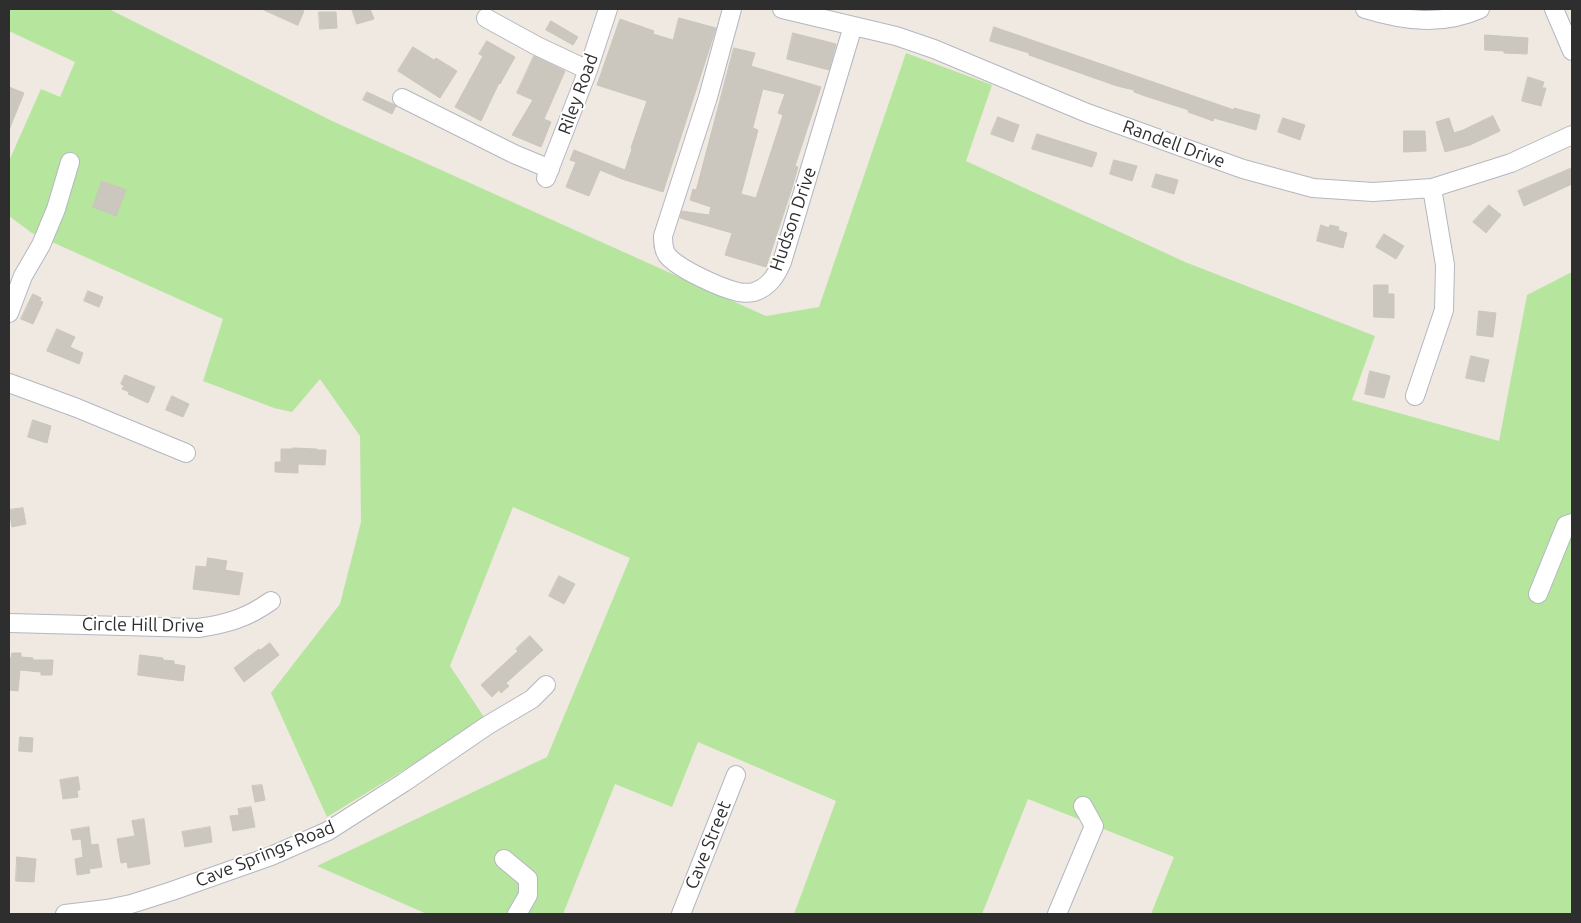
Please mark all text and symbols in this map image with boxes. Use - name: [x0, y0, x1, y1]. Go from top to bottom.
- street label: Riley Road: [553, 51, 603, 137]
- street label: Randell Drive: [1120, 116, 1228, 172]
- street label: Hudson Drive: [765, 164, 821, 274]
- street label: Circle Hill Drive: [82, 613, 204, 637]
- street label: Cave Street: [681, 798, 735, 892]
- street label: Cave Springs Road: [192, 816, 338, 892]

